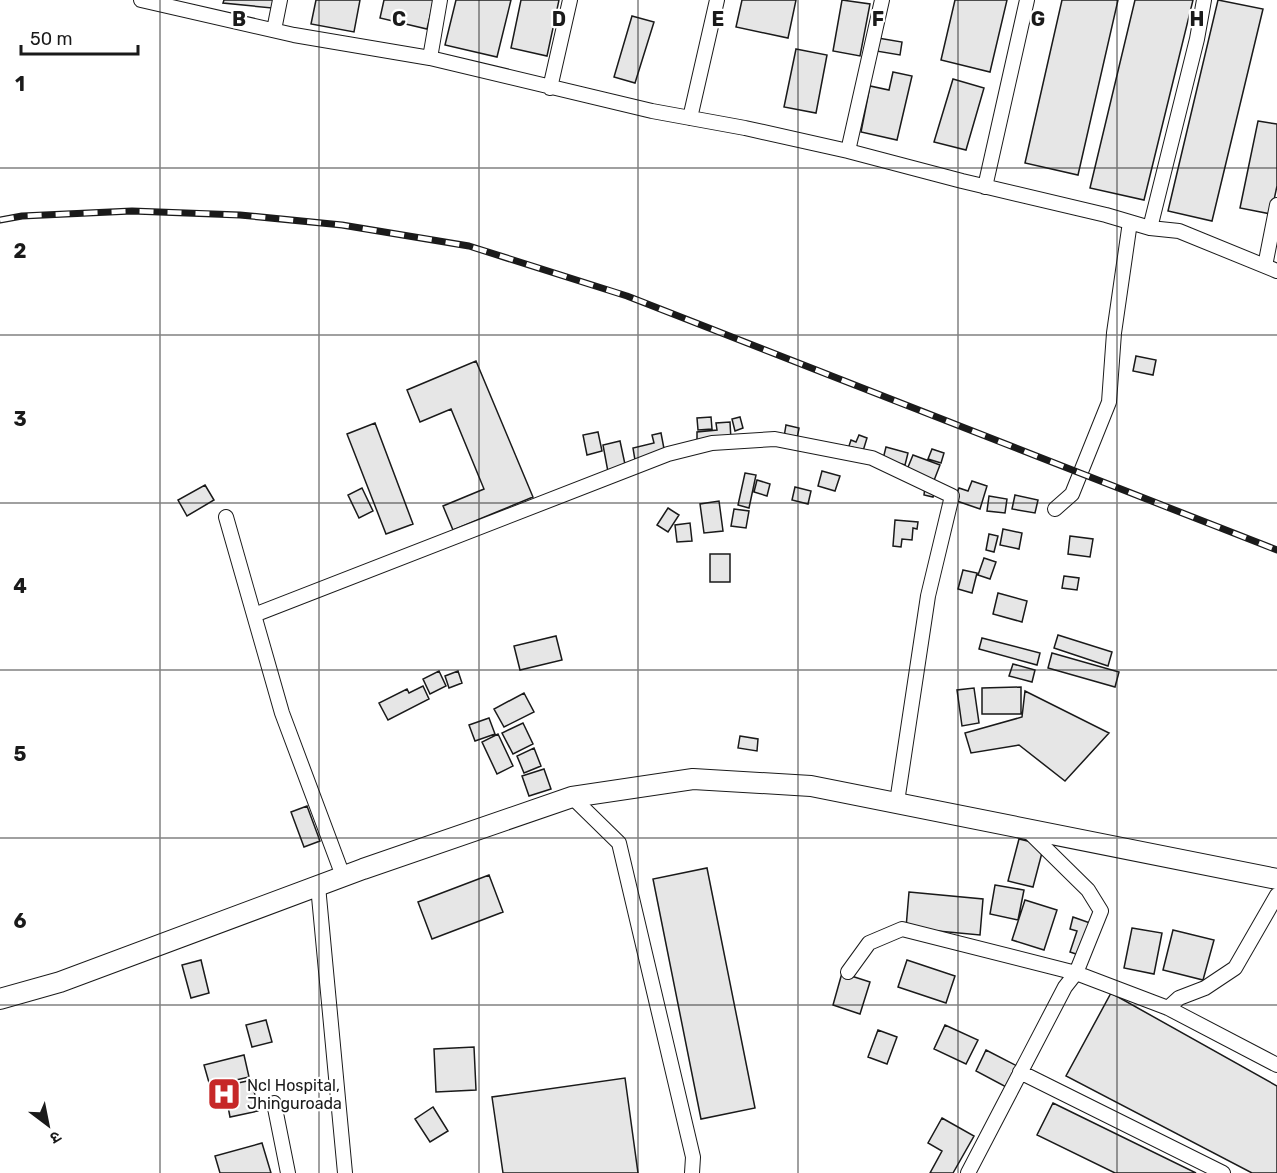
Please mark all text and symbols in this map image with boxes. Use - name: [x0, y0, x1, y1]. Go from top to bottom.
- text: B: [232, 7, 246, 31]
- text: C: [392, 7, 406, 31]
- text: D: [552, 7, 566, 31]
- text: E: [712, 7, 724, 31]
- text: F: [872, 7, 884, 31]
- text: G: [1031, 7, 1045, 31]
- text: H: [1190, 7, 1204, 31]
- scale bar: [21, 18, 138, 56]
- text: 50 m: [30, 28, 73, 50]
- text: 1: [15, 72, 25, 96]
- text: 2: [14, 239, 27, 263]
- text: 3: [13, 407, 27, 431]
- text: 4: [13, 574, 27, 598]
- text: 5: [14, 742, 27, 766]
- text: 6: [13, 909, 27, 933]
- hospital icon: Ncl Hospital, Jhinguroada: [206, 1076, 242, 1112]
- place label: Ncl Hospital, Jhinguroada: [247, 1076, 342, 1113]
- north arrow: [18, 1095, 78, 1155]
- text: उ: [46, 1127, 65, 1148]

